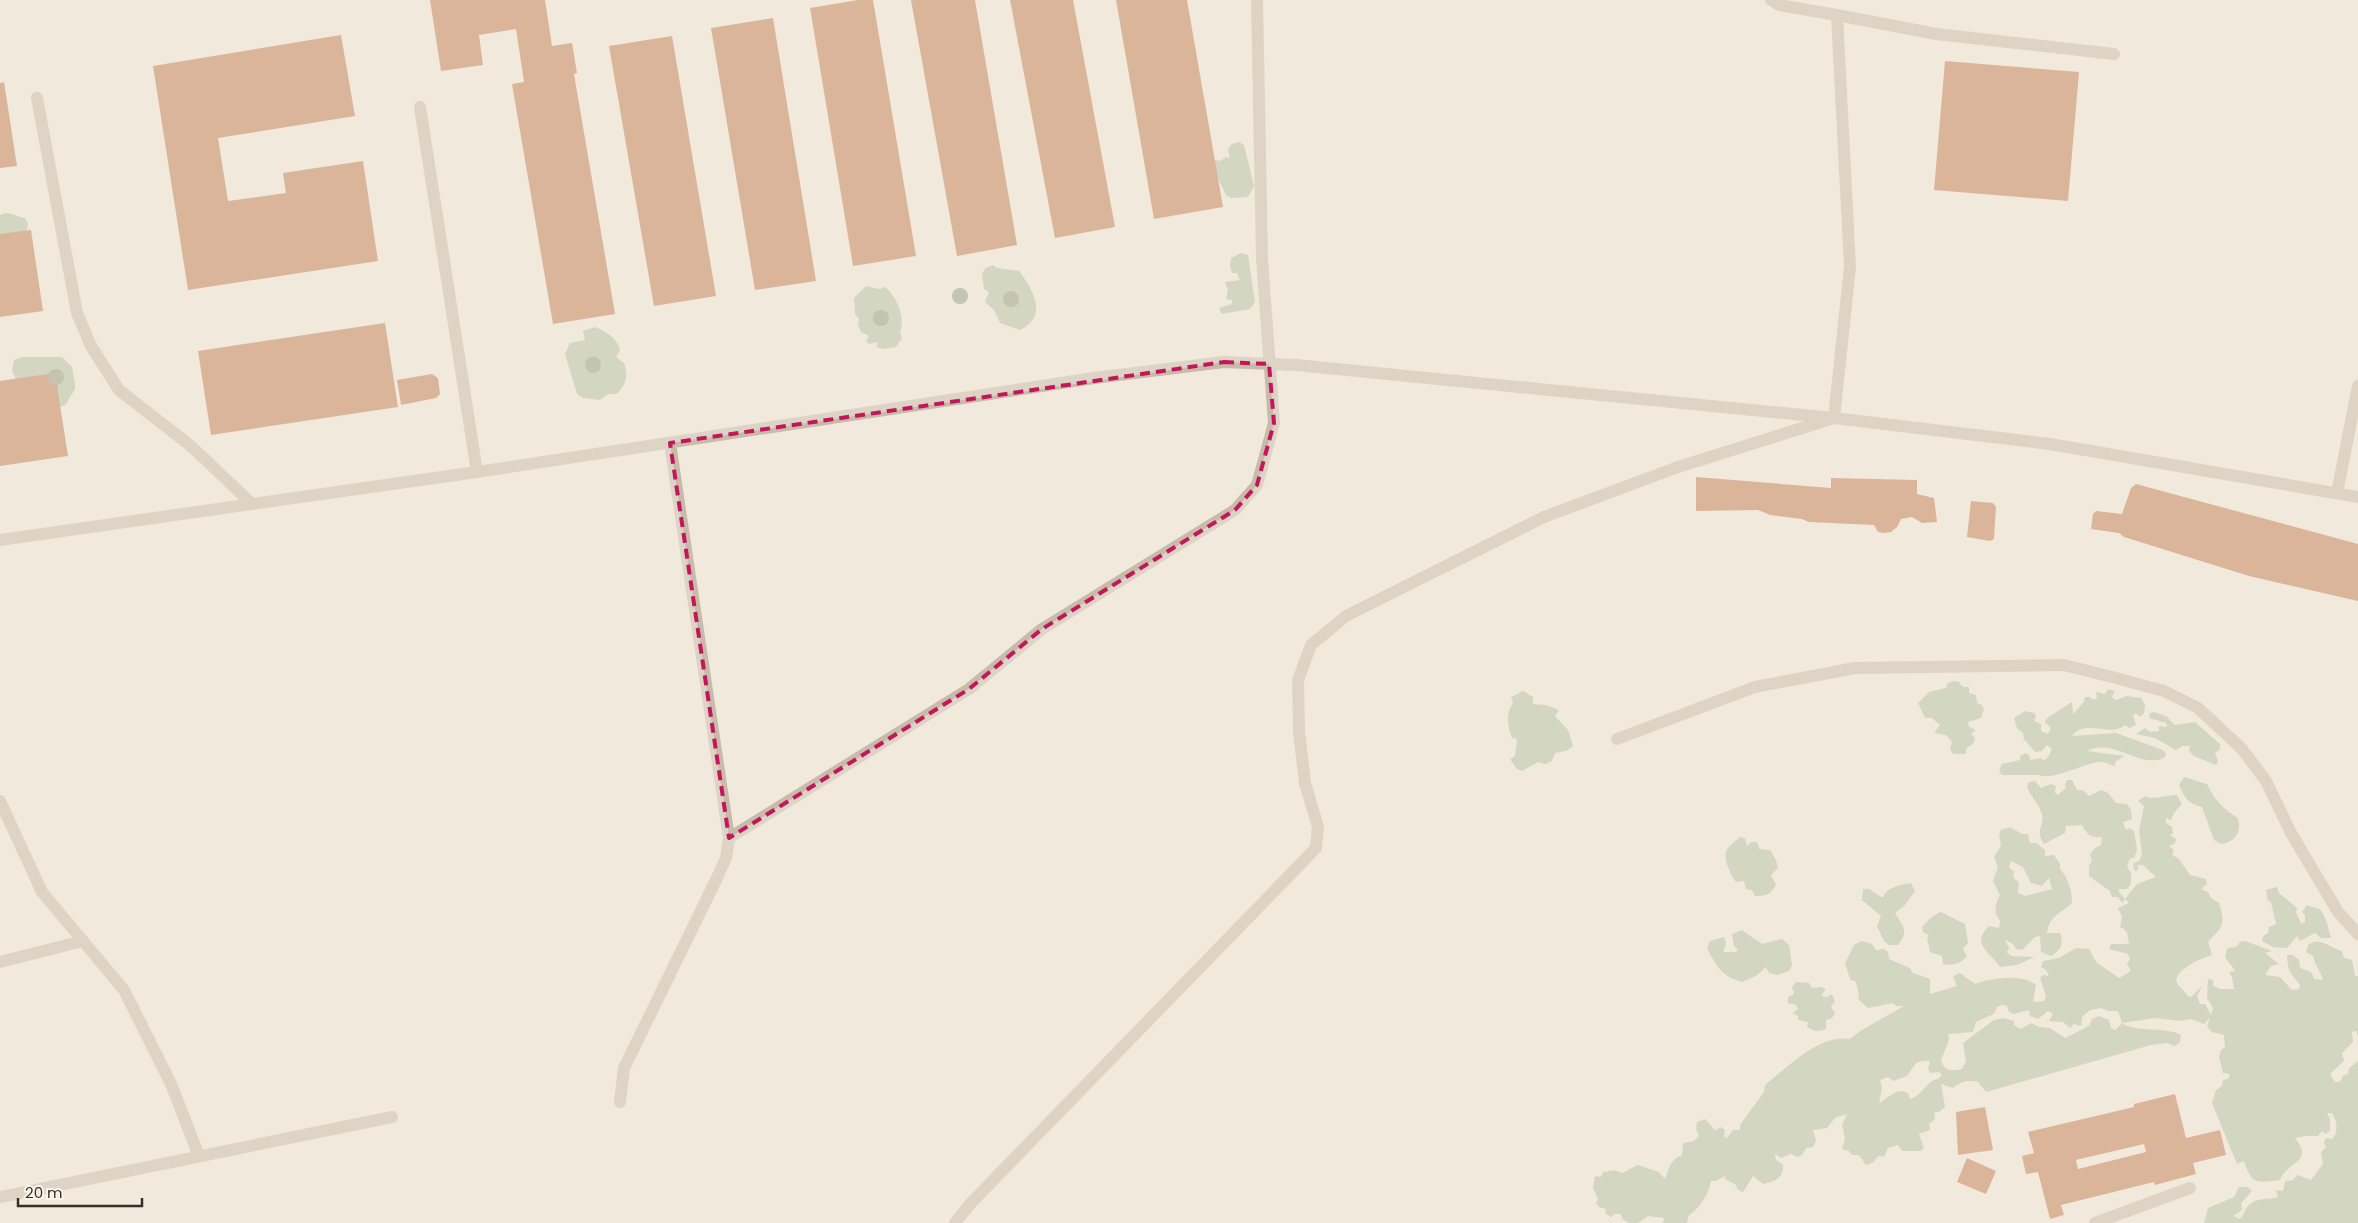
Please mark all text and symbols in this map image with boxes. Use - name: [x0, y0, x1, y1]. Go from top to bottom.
- scale bar: [18, 1176, 141, 1208]
- text: 20 m: [25, 1182, 63, 1203]

